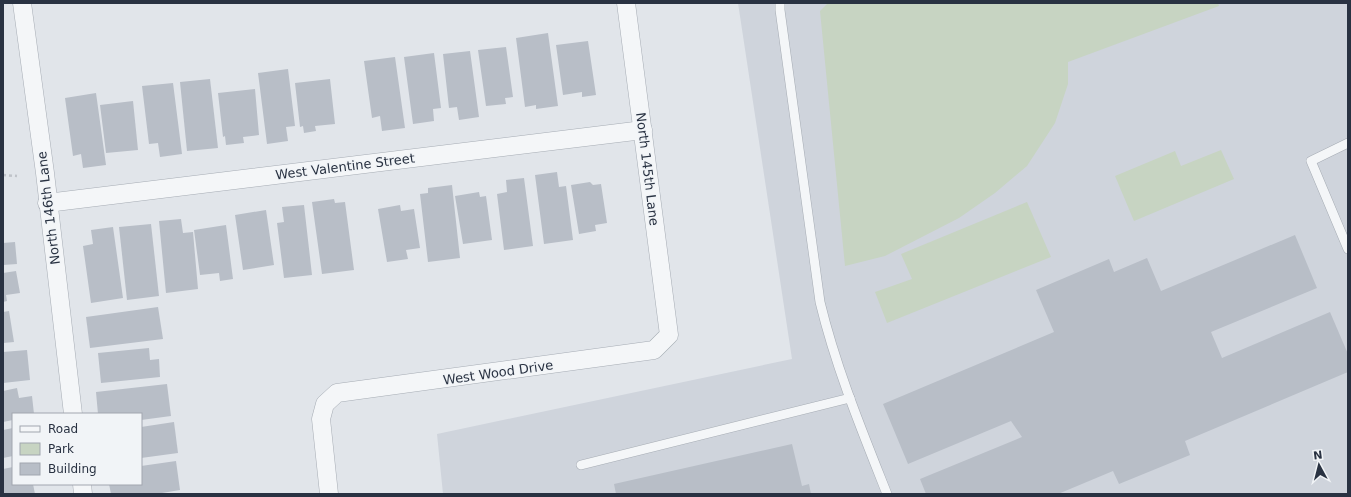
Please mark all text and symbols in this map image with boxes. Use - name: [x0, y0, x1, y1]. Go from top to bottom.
- street label: North 145th Lane: [633, 111, 662, 227]
- street label: North 146th Lane: [34, 150, 63, 266]
- street label: West Valentine Street: [274, 150, 416, 182]
- street label: West Wood Drive: [442, 357, 554, 388]
- legend: [12, 413, 142, 485]
- text: Road: [48, 422, 78, 436]
- text: Park: [48, 442, 74, 456]
- north arrow: [1299, 445, 1339, 485]
- text: N: [1312, 449, 1323, 463]
- text: Building: [48, 462, 97, 476]

